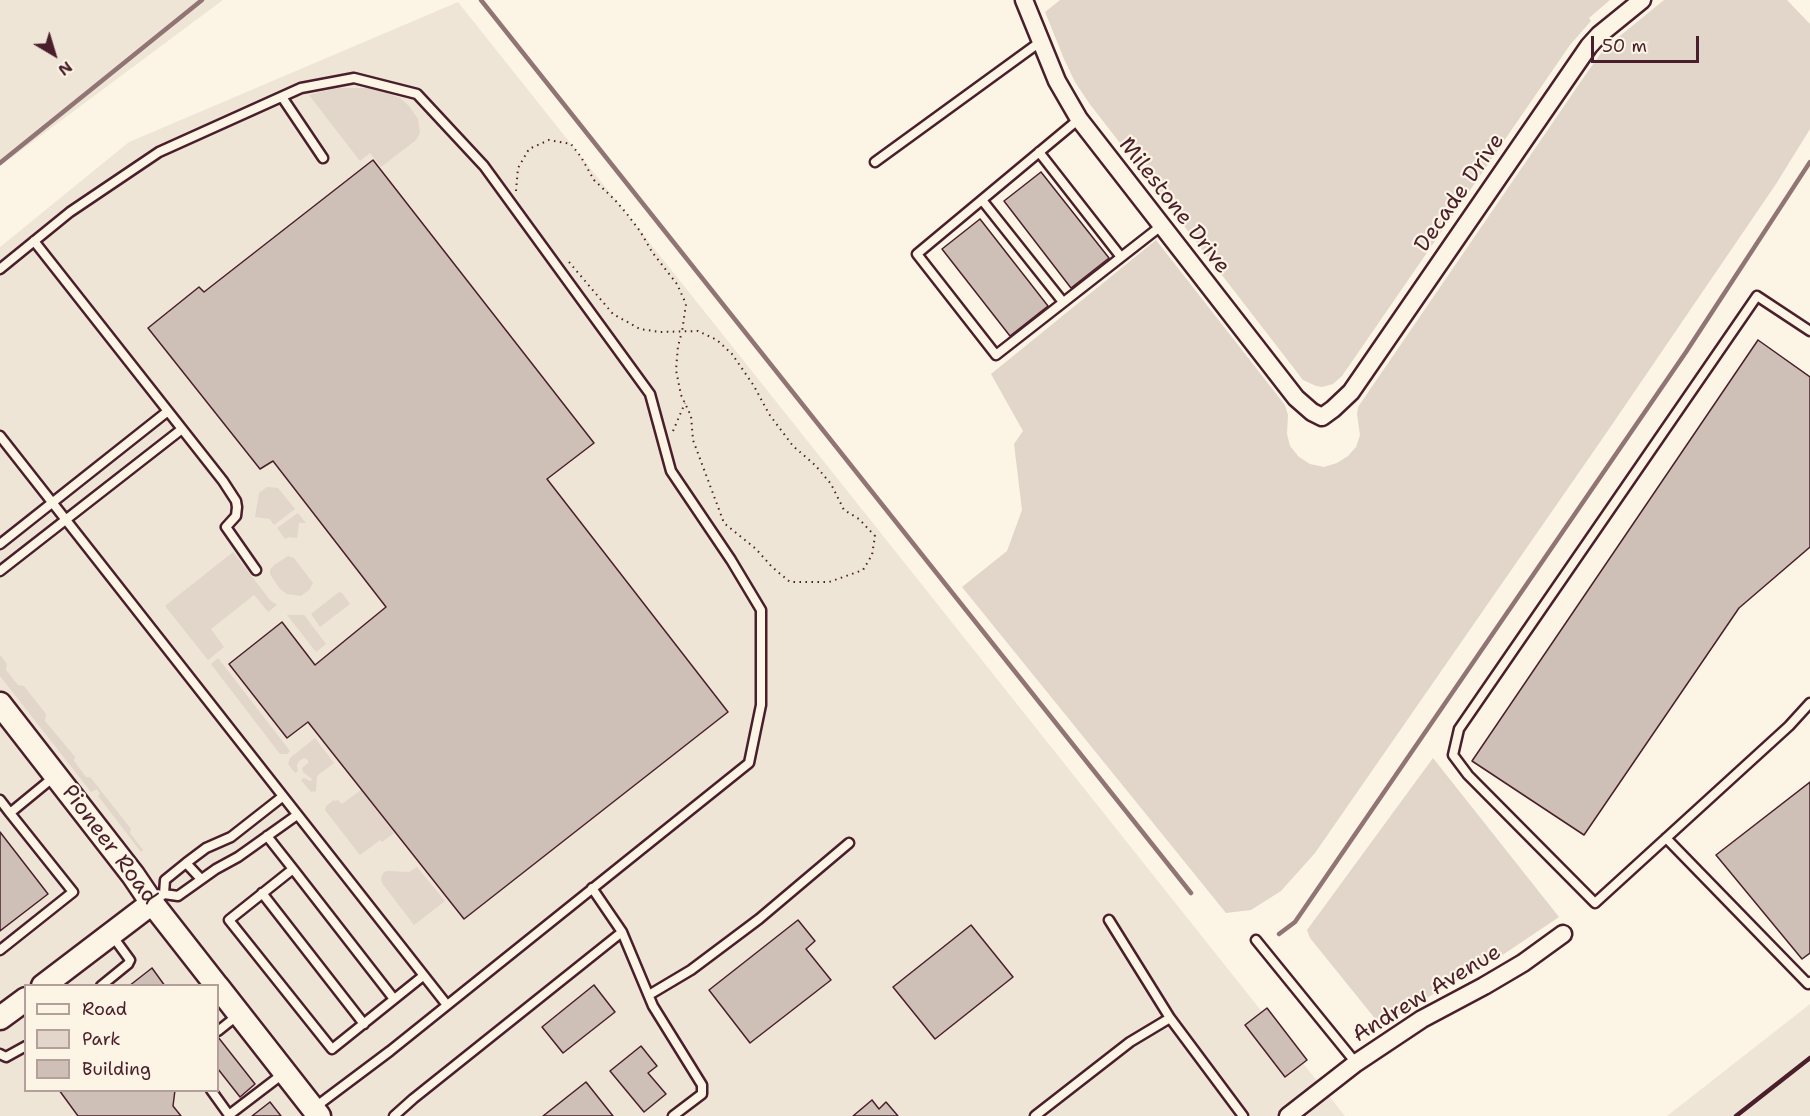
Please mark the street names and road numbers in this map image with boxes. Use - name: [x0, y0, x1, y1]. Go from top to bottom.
- street label: Decade Drive: [1410, 129, 1510, 257]
- street label: Milestone Drive: [1113, 133, 1235, 279]
- street label: Pioneer Road: [56, 780, 162, 910]
- street label: Andrew Avenue: [1348, 939, 1506, 1049]

